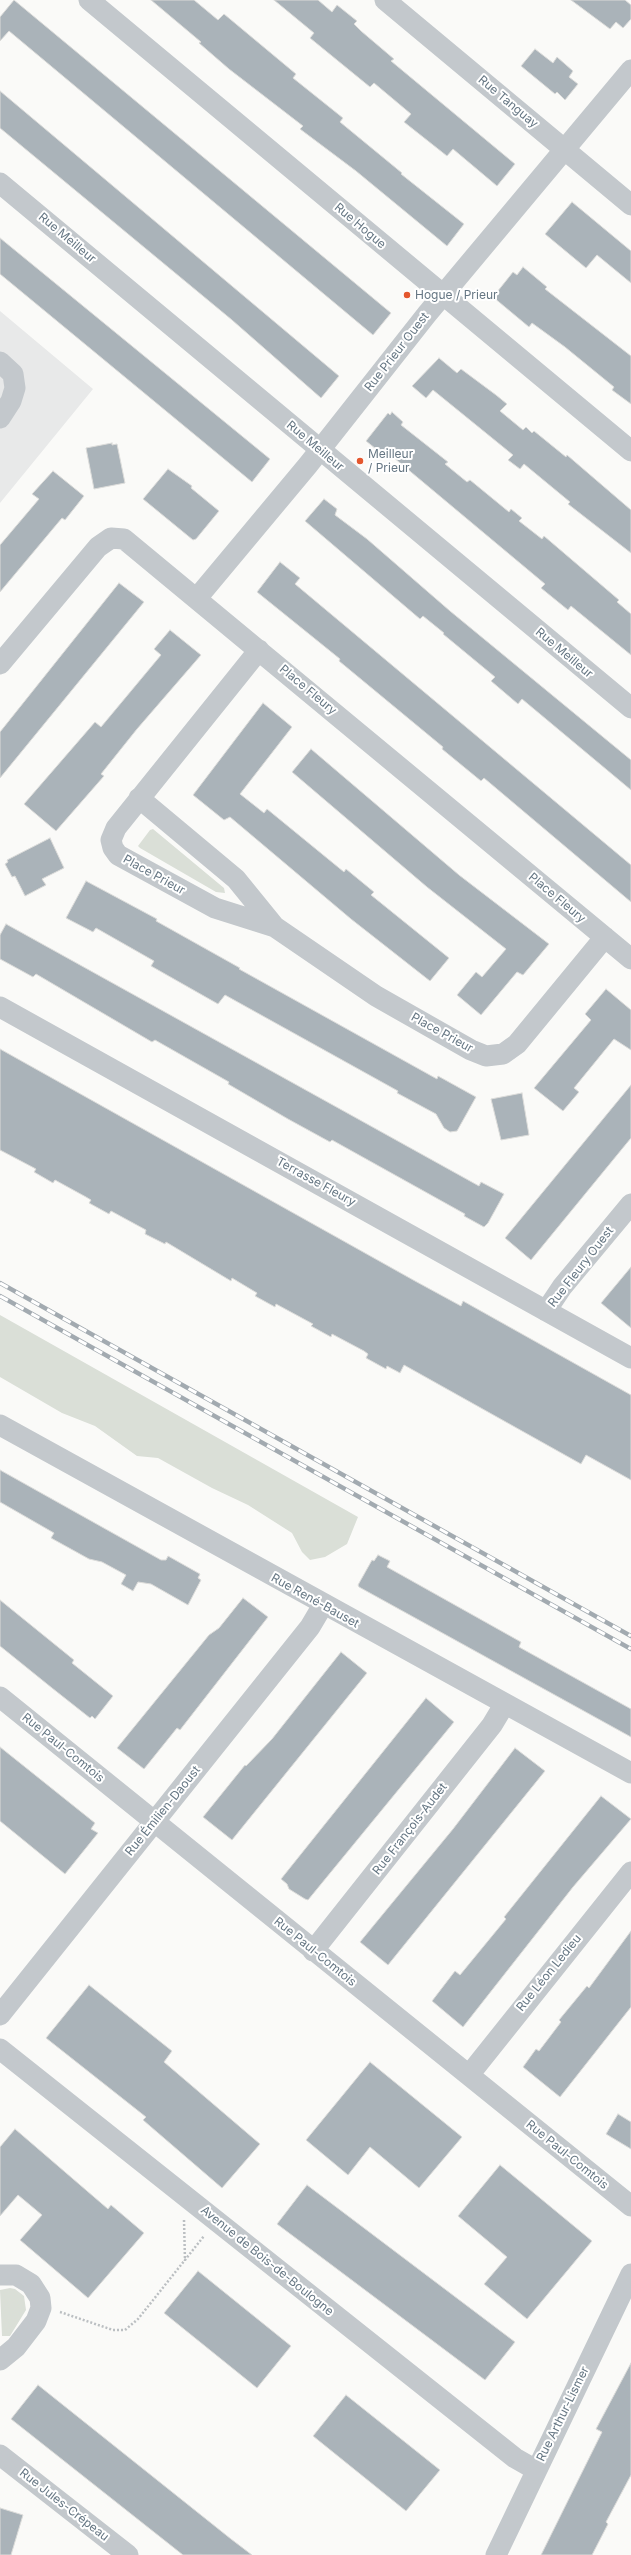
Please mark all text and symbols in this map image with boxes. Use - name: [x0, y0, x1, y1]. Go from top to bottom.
- street label: Rue Tanguay: [475, 73, 541, 131]
- street label: Rue Hogue: [331, 200, 389, 252]
- street label: Rue Meilleur: [35, 210, 99, 266]
- place label: Hogue / Prieur: [415, 288, 498, 302]
- marker: Hogue / Prieur: [402, 290, 412, 300]
- street label: Rue Prieur Ouest: [362, 310, 432, 394]
- street label: Rue Meilleur: [283, 418, 347, 474]
- place label: Meilleur / Prieur: [368, 447, 413, 475]
- marker: Meilleur / Prieur: [355, 456, 365, 466]
- street label: Rue Meilleur: [532, 625, 596, 681]
- street label: Place Fleury: [277, 662, 339, 718]
- street label: Place Prieur: [121, 852, 187, 898]
- street label: Place Fleury: [526, 870, 588, 926]
- street label: Place Prieur: [409, 1010, 475, 1056]
- street label: Terrasse Fleury: [274, 1154, 358, 1210]
- street label: Rue Fleury Ouest: [545, 1224, 617, 1310]
- street label: Rue René-Bauset: [269, 1571, 361, 1631]
- street label: Rue Paul-Comtois: [19, 1710, 107, 1786]
- street label: Rue Émilien-Daoust: [122, 1763, 204, 1859]
- street label: Rue François-Audet: [370, 1780, 450, 1878]
- street label: Rue Paul-Comtois: [271, 1914, 359, 1990]
- street label: Rue Léon Ledieu: [514, 1932, 584, 2014]
- street label: Rue Paul-Comtois: [523, 2117, 611, 2193]
- street label: Avenue de Bois-de-Boulogne: [198, 2203, 336, 2319]
- street label: Rue Arthur-Lismer: [534, 2364, 592, 2464]
- street label: Rue Jules-Crépeau: [17, 2466, 111, 2544]

